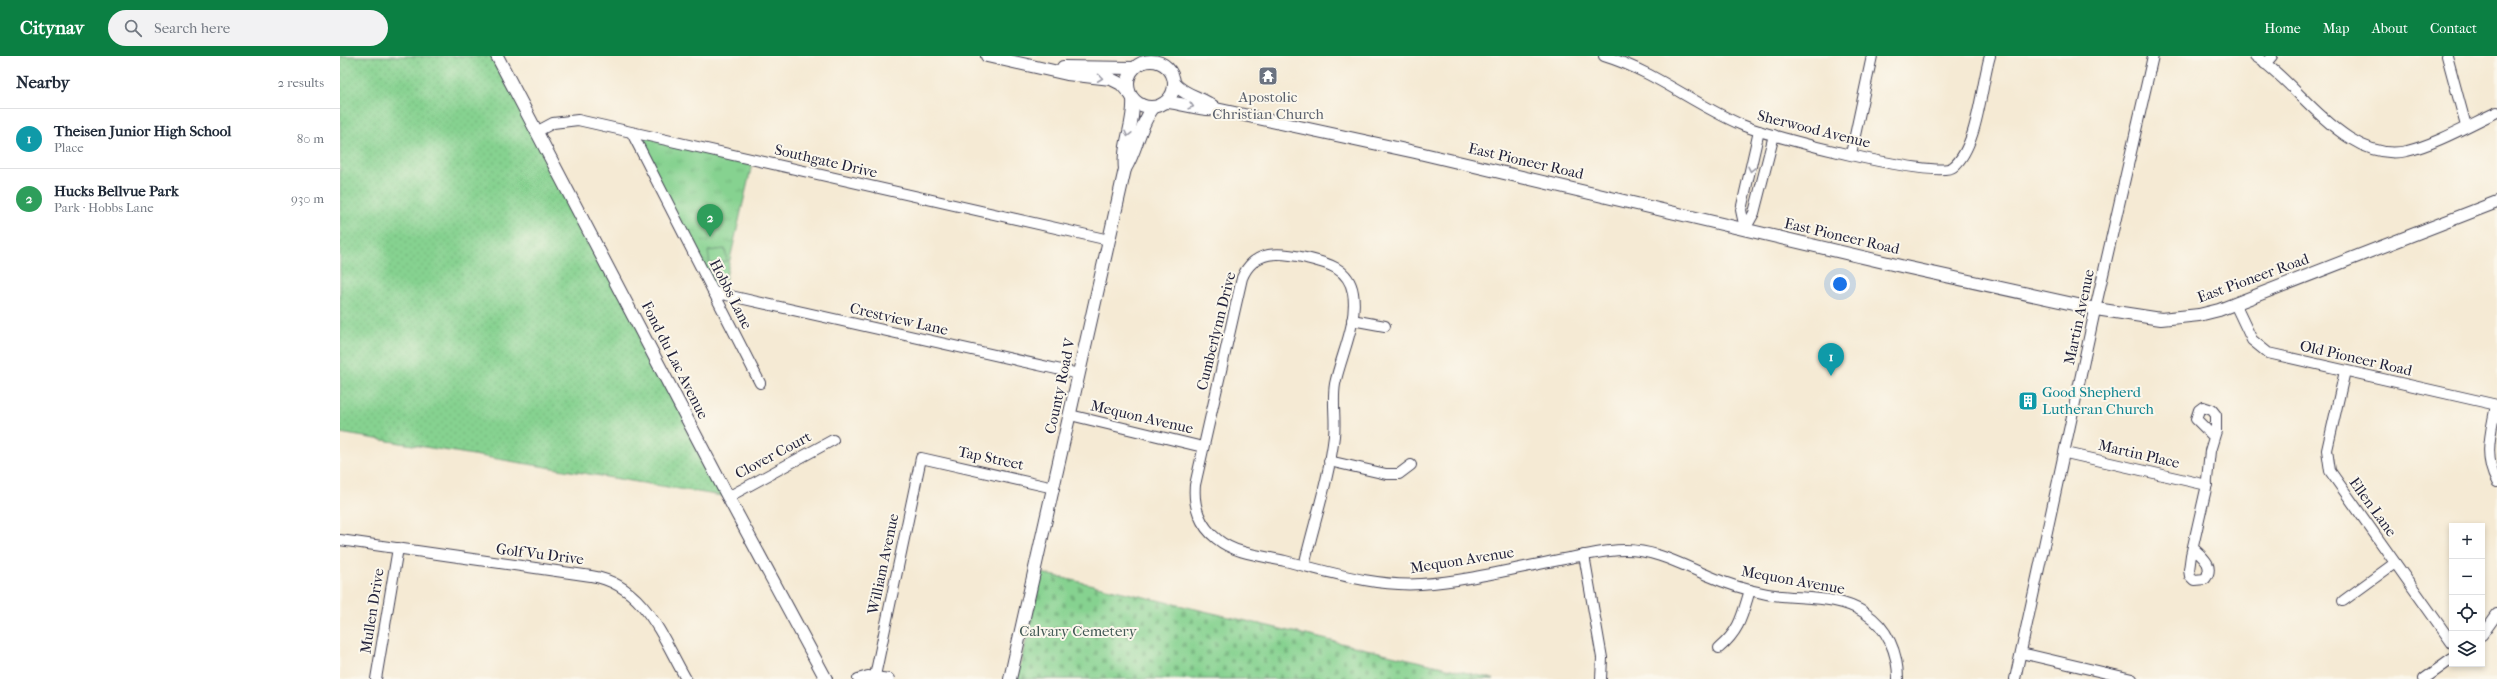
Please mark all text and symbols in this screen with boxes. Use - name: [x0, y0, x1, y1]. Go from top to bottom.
- search box: [108, 10, 388, 46]
- text: Citynav: [20, 17, 84, 39]
- icon: search: [122, 17, 144, 39]
- text: Search here: [154, 19, 230, 37]
- text: Home: [2264, 20, 2301, 37]
- text: Map: [2323, 20, 2350, 37]
- text: About: [2372, 20, 2408, 37]
- text: Contact: [2430, 20, 2477, 37]
- temple icon: Apostolic Christian Church: [1257, 65, 1279, 87]
- text: Nearby: [16, 72, 70, 92]
- one-way arrow: [1097, 73, 1103, 82]
- text: 2 results: [278, 75, 324, 90]
- place label: Apostolic Christian Church: [1212, 88, 1324, 123]
- one-way arrow: [1188, 102, 1195, 110]
- street label: Sherwood Avenue: [1756, 106, 1873, 152]
- text: Theisen Junior High School: [54, 122, 231, 140]
- one-way arrow: [1124, 130, 1133, 137]
- text: 1: [27, 131, 31, 146]
- text: 80 m: [297, 131, 324, 146]
- street label: East Pioneer Road: [1467, 139, 1586, 183]
- text: Place: [54, 140, 84, 155]
- street label: Southgate Drive: [773, 140, 880, 182]
- one-way arrow: [1747, 166, 1755, 172]
- text: Hucks Bellvue Park: [54, 182, 179, 200]
- text: 2: [26, 191, 32, 206]
- text: 930 m: [291, 191, 324, 206]
- text: Park · Hobbs Lane: [54, 200, 154, 215]
- pin: 2: [697, 204, 723, 237]
- street label: East Pioneer Road: [1783, 214, 1902, 258]
- street label: East Pioneer Road: [2195, 249, 2312, 307]
- street label: Hobbs Lane: [706, 256, 756, 332]
- street label: Martin Avenue: [2060, 267, 2098, 366]
- street label: Cumberlynn Drive: [1193, 269, 1240, 392]
- your location: [1830, 274, 1850, 294]
- street label: Fond du Lac Avenue: [638, 298, 713, 422]
- street label: Crestview Lane: [848, 299, 950, 339]
- street label: County Road V: [1041, 335, 1079, 436]
- street label: Old Pioneer Road: [2298, 336, 2415, 380]
- pin: 1: [1818, 343, 1844, 376]
- place label: Good Shepherd Lutheran Church: [2042, 383, 2155, 418]
- building icon: Good Shepherd Lutheran Church: [2017, 390, 2039, 412]
- street label: Mequon Avenue: [1089, 396, 1196, 438]
- street label: Clover Court: [732, 427, 815, 483]
- street label: Martin Place: [2097, 436, 2182, 472]
- street label: Tap Street: [956, 442, 1026, 474]
- street label: Ellen Lane: [2346, 474, 2401, 541]
- street label: William Avenue: [863, 511, 903, 617]
- map controls: [2449, 523, 2485, 667]
- button: +: [2449, 523, 2485, 559]
- street label: Golf Vu Drive: [495, 540, 585, 568]
- street label: Mequon Avenue: [1409, 543, 1516, 577]
- button: −: [2449, 559, 2485, 595]
- street label: Mequon Avenue: [1740, 562, 1847, 598]
- street label: Mullen Drive: [356, 566, 388, 655]
- button: locate: [2449, 595, 2485, 631]
- park label: Calvary Cemetery: [1019, 622, 1138, 640]
- button: layers: [2449, 631, 2485, 667]

